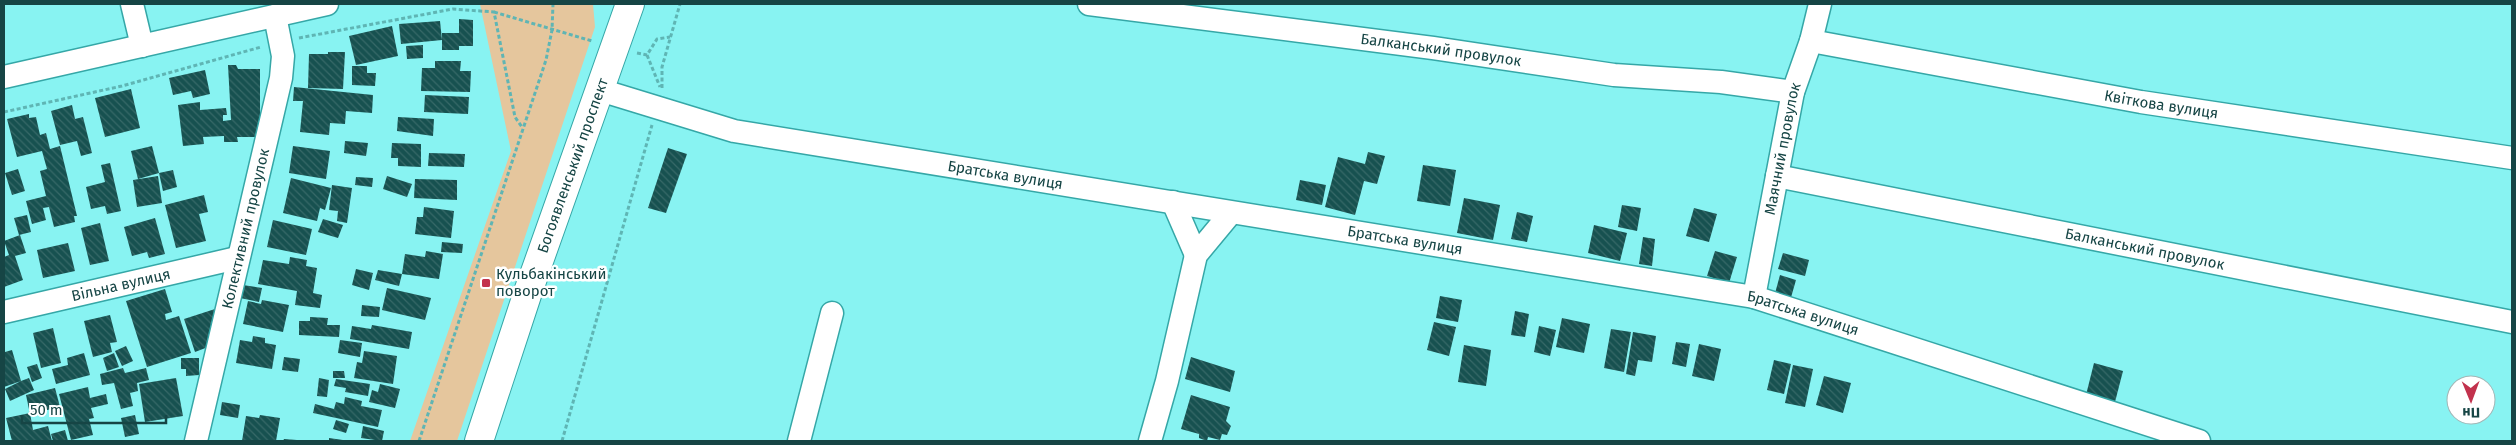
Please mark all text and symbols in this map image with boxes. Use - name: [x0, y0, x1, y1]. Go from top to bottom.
- street label: Балканський провулок: [1360, 30, 1523, 70]
- street label: Богоявленський проспект: [534, 75, 612, 256]
- street label: Маячний провулок: [1761, 80, 1805, 216]
- street label: Квіткова вулиця: [2103, 86, 2220, 123]
- street label: Колективний провулок: [218, 147, 273, 311]
- street label: Братська вулиця: [946, 157, 1064, 193]
- street label: Братська вулиця: [1346, 222, 1464, 258]
- street label: Балканський провулок: [2064, 224, 2226, 274]
- street label: Вільна вулиця: [70, 265, 172, 305]
- place label: Кульбакінський поворот: [496, 265, 607, 300]
- marker: Кульбакінський поворот: [480, 277, 492, 289]
- street label: Братська вулиця: [1746, 287, 1861, 339]
- north arrow: [2446, 375, 2496, 425]
- scale bar: [22, 392, 166, 424]
- text: 50 m: [30, 401, 63, 419]
- text: Пн: [2462, 404, 2480, 421]

